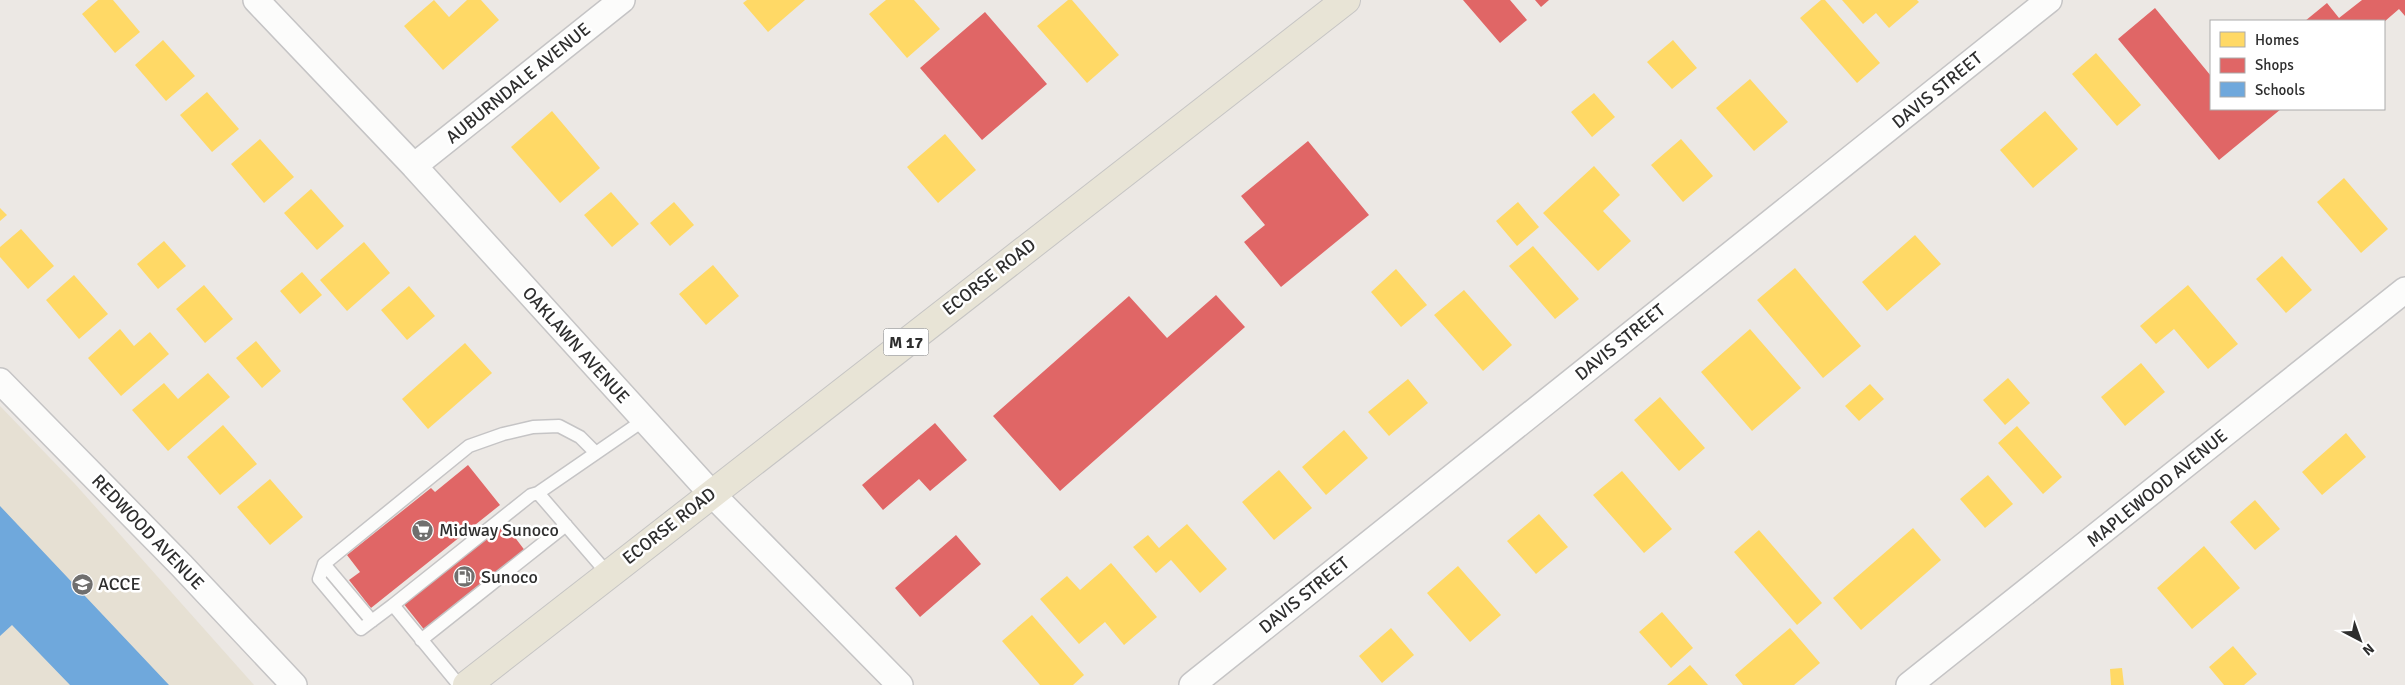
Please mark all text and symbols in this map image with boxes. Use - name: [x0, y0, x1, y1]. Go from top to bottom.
- street label: AUBURNDALE AVENUE: [441, 18, 595, 148]
- legend: [2210, 20, 2385, 110]
- text: Homes: [2255, 31, 2299, 49]
- street label: DAVIS STREET: [1888, 47, 1987, 133]
- text: Shops: [2255, 56, 2294, 74]
- text: Schools: [2255, 81, 2306, 99]
- street label: ECORSE ROAD: [938, 234, 1040, 320]
- street label: OAKLAWN AVENUE: [518, 282, 634, 408]
- street label: DAVIS STREET: [1571, 299, 1670, 385]
- road number: M 17: [884, 328, 928, 356]
- street label: MAPLEWOOD AVENUE: [2082, 424, 2232, 552]
- street label: REDWOOD AVENUE: [87, 470, 209, 594]
- street label: ECORSE ROAD: [618, 483, 720, 569]
- supermarket icon: Midway Sunoco: [411, 518, 435, 542]
- place label: Midway Sunoco: [439, 519, 559, 541]
- street label: DAVIS STREET: [1255, 552, 1354, 638]
- fuel station icon: Sunoco: [453, 565, 477, 589]
- place label: Sunoco: [481, 566, 538, 588]
- school or university icon: ACCE: [70, 572, 94, 596]
- place label: ACCE: [98, 573, 141, 595]
- north arrow: [2335, 615, 2385, 665]
- text: N: [2359, 640, 2377, 659]

